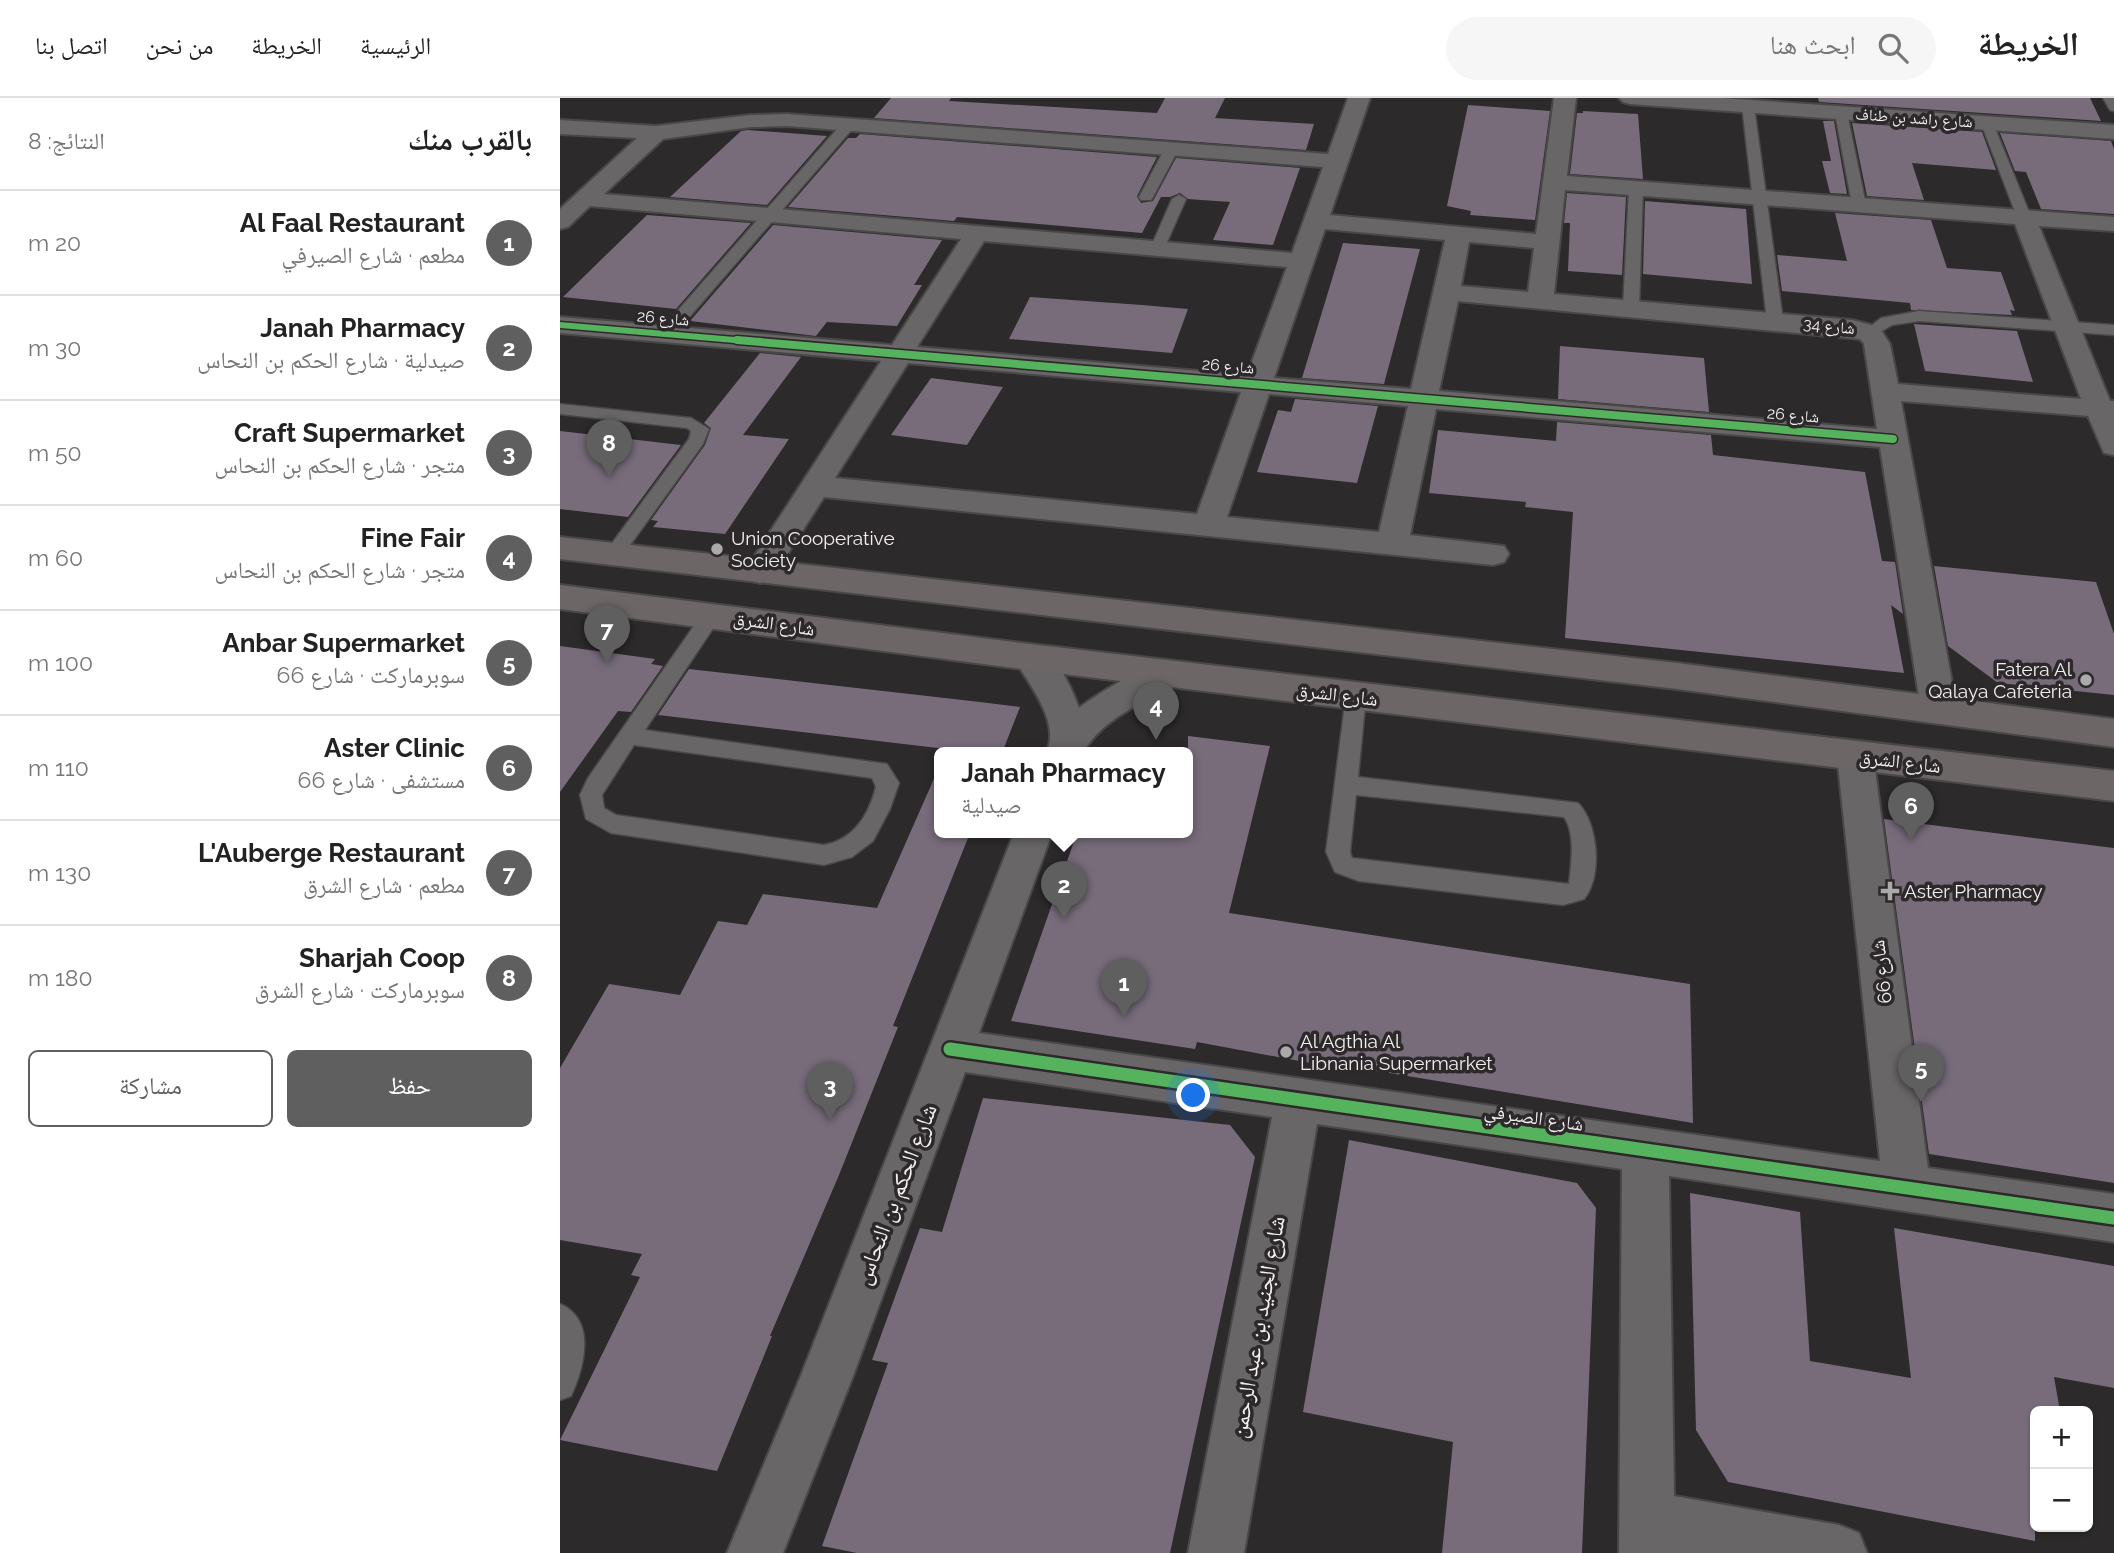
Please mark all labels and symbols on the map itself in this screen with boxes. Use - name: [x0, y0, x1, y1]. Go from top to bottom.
- street label: شارع راشد بن طناف: [1855, 104, 1973, 133]
- street label: شارع 26: [636, 306, 690, 331]
- street label: شارع 34: [1802, 314, 1856, 339]
- street label: شارع 26: [1201, 354, 1255, 379]
- street label: شارع 26: [1766, 403, 1820, 428]
- pin: 8: [586, 419, 632, 477]
- place label: Union Cooperative Society: [731, 527, 895, 571]
- marker: Union Cooperative Society: [709, 541, 725, 557]
- pin: 7: [584, 605, 630, 663]
- street label: شارع الشرق: [732, 606, 816, 641]
- place label: Fatera Al Qalaya Cafeteria: [1928, 658, 2073, 702]
- marker: Fatera Al Qalaya Cafeteria: [2078, 672, 2094, 688]
- street label: شارع الشرق: [1295, 678, 1379, 711]
- pin: 4: [1133, 682, 1179, 740]
- street label: شارع الشرق: [1858, 745, 1942, 778]
- pin: 6: [1888, 782, 1934, 840]
- pin: 2: [1041, 861, 1087, 919]
- place label: Aster Pharmacy: [1904, 880, 2043, 902]
- marker: Aster Pharmacy: [1882, 883, 1898, 899]
- street label: شارع 66: [1866, 939, 1897, 1005]
- pin: 1: [1101, 959, 1147, 1017]
- place label: Al Agthia Al Libnania Supermarket: [1300, 1030, 1493, 1074]
- marker: Al Agthia Al Libnania Supermarket: [1278, 1044, 1294, 1060]
- pin: 5: [1898, 1044, 1944, 1102]
- pin: 3: [807, 1062, 853, 1120]
- your location: [1176, 1078, 1210, 1112]
- street label: شارع الصيرفي: [1482, 1099, 1585, 1140]
- street label: شارع الحكم بن النحاس: [848, 1100, 945, 1289]
- street label: شارع الجنيد بن عبد الرحمن: [1224, 1214, 1292, 1440]

